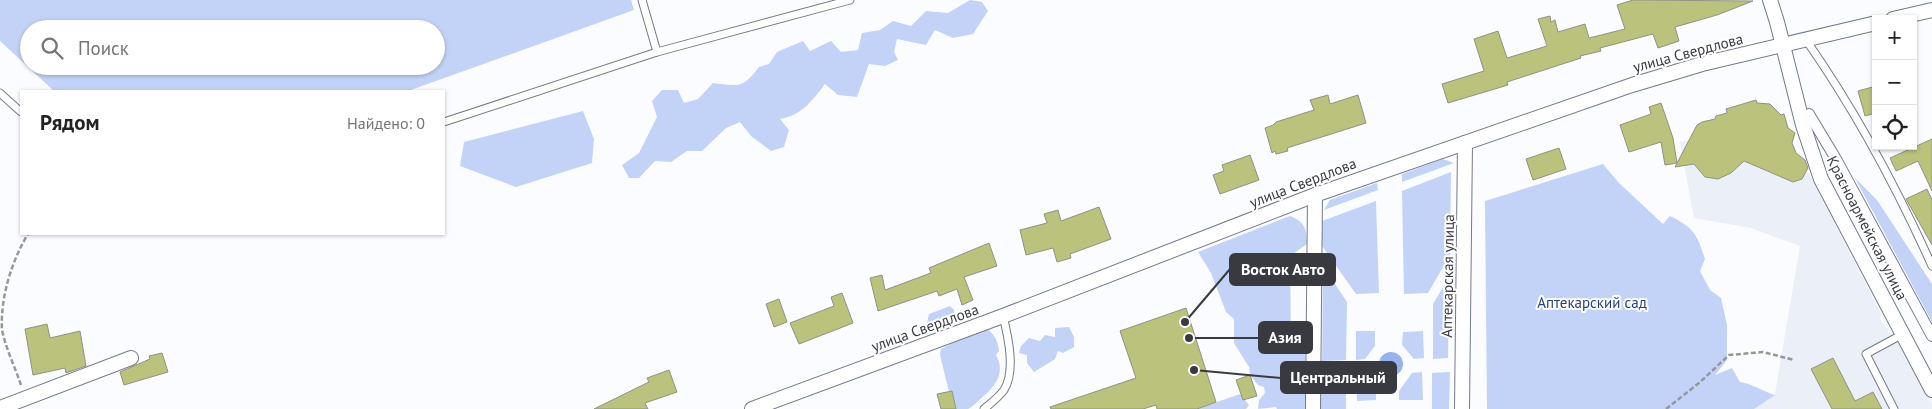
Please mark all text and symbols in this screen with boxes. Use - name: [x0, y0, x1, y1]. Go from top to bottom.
- map controls: [1872, 15, 1917, 150]
- button: +: [1872, 15, 1917, 60]
- search box: [20, 20, 445, 75]
- street label: улица Свердлова: [1631, 29, 1745, 76]
- icon: search: [38, 34, 66, 62]
- text: Поиск: [78, 36, 129, 60]
- button: −: [1872, 60, 1917, 105]
- button: locate: [1872, 105, 1917, 150]
- text: Рядом: [40, 109, 99, 136]
- text: Найдено: 0: [347, 113, 425, 133]
- street label: Красноармейская улица: [1823, 152, 1912, 303]
- street label: улица Свердлова: [1247, 153, 1359, 212]
- street label: Аптекарская улица: [1437, 214, 1458, 338]
- callout: Восток Авто: [1230, 254, 1335, 285]
- text: Восток Авто: [1241, 259, 1325, 279]
- park label: Аптекарский сад: [1537, 293, 1647, 312]
- street label: улица Свердлова: [869, 299, 981, 356]
- callout: Азия: [1259, 322, 1312, 353]
- text: Азия: [1268, 327, 1302, 347]
- callout: Центральный: [1281, 362, 1396, 393]
- text: Центральный: [1290, 367, 1386, 387]

